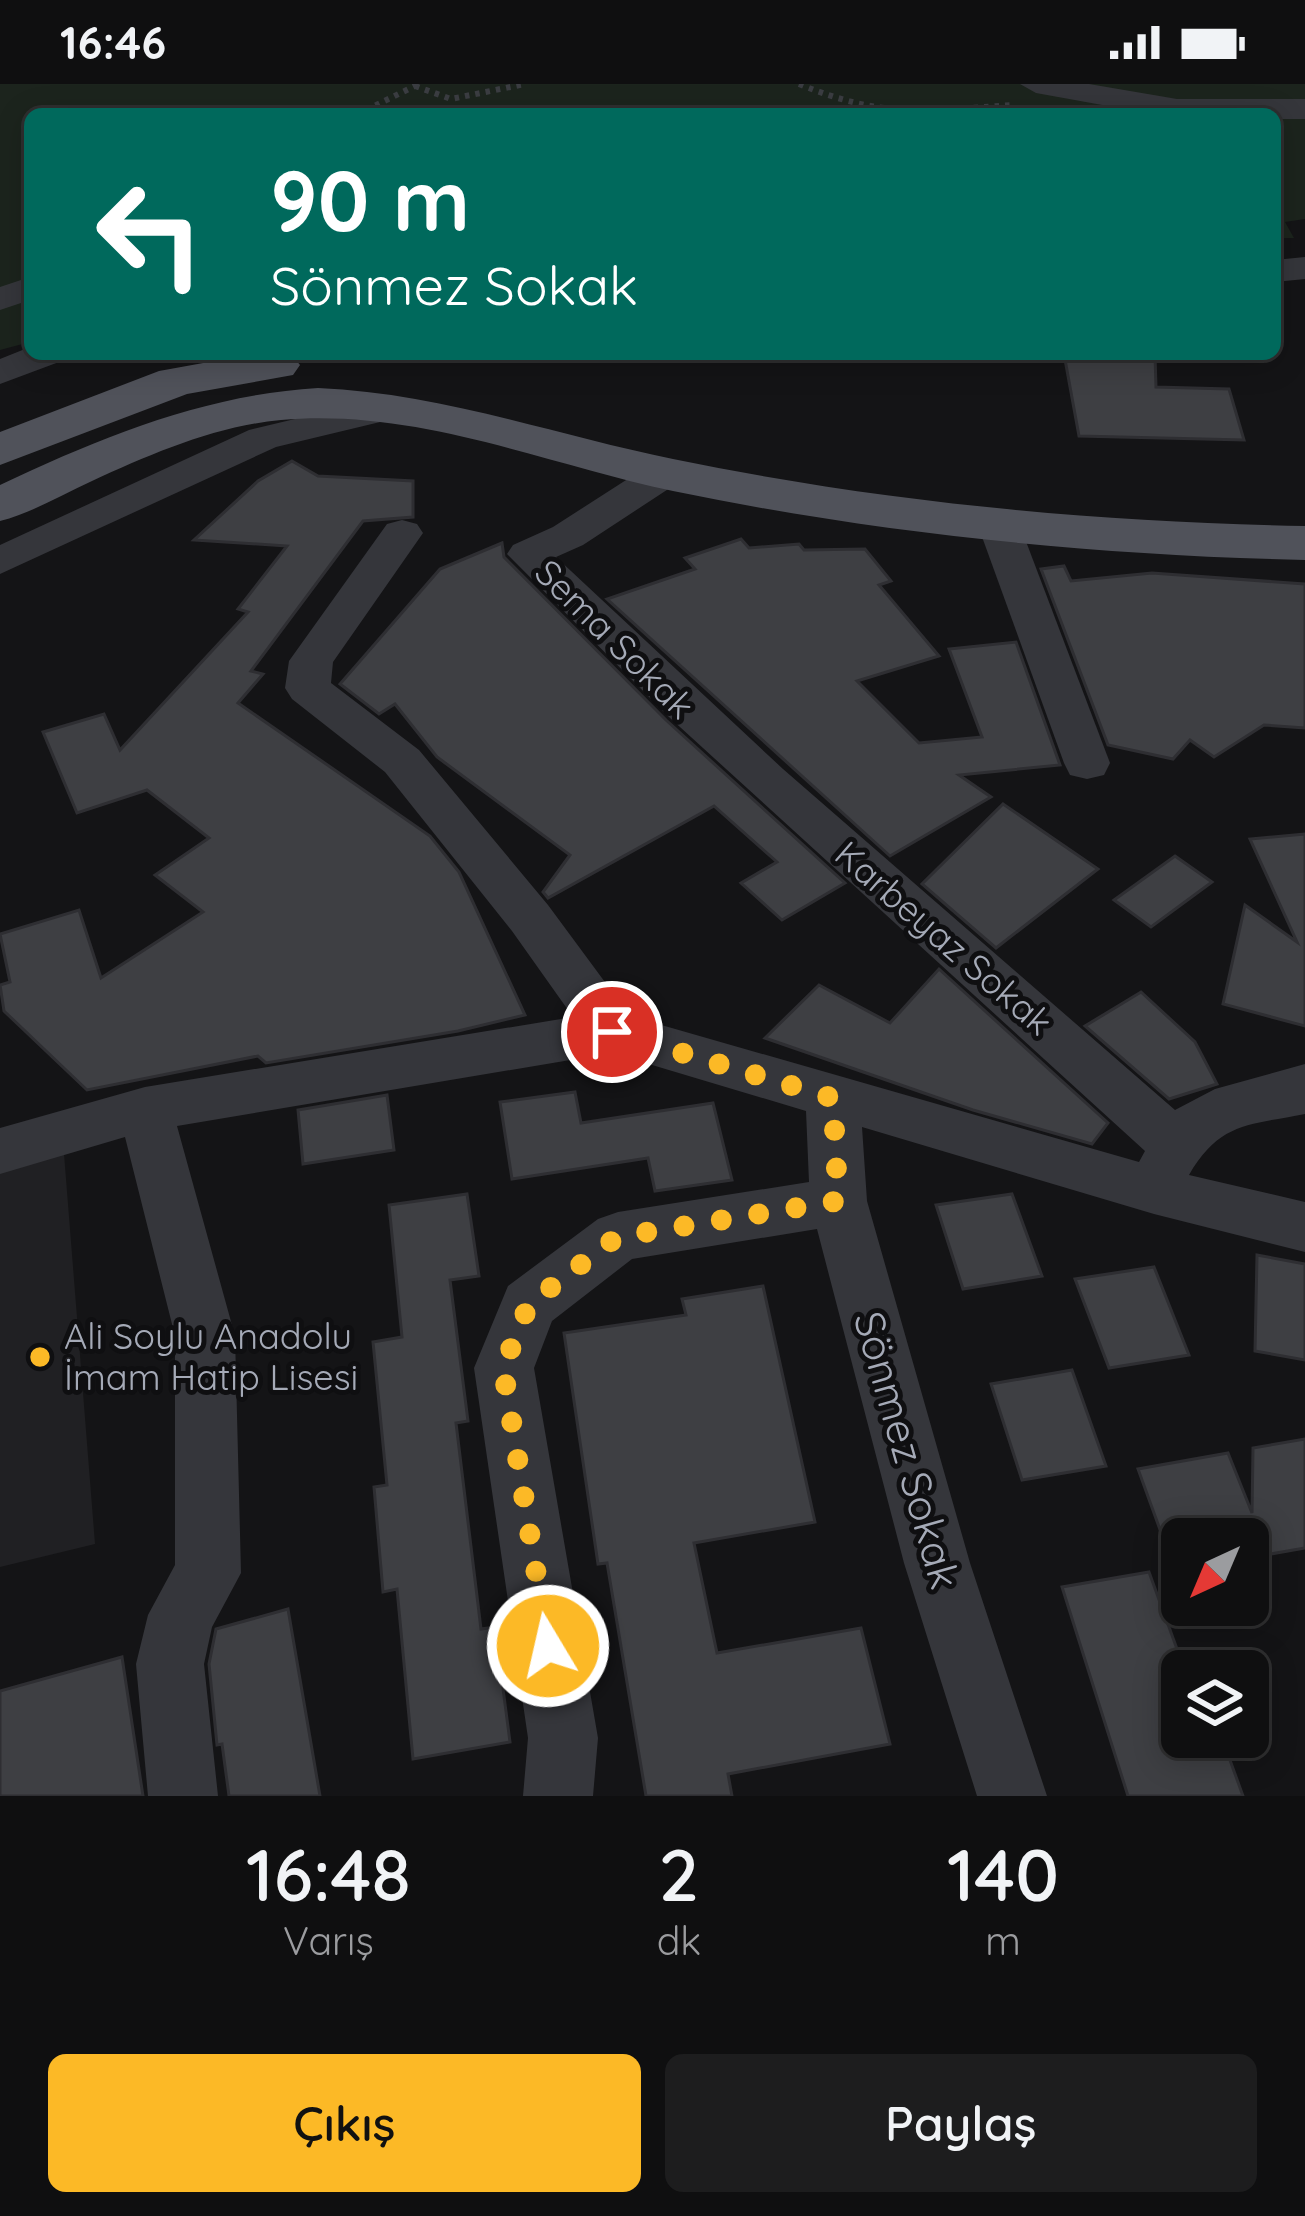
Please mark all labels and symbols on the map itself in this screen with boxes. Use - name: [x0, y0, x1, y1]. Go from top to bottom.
- street label: Sema Sokak: [526, 549, 705, 728]
- street label: Karbeyaz Sokak: [826, 831, 1062, 1044]
- pin: [561, 981, 663, 1083]
- street label: Sönmez Sokak: [843, 1305, 972, 1595]
- place label: Ali Soylu Anadolu İmam Hatip Lisesi: [64, 1313, 358, 1399]
- marker: Ali Soylu Anadolu İmam Hatip Lisesi: [27, 1344, 53, 1370]
- north arrow: [1161, 1518, 1269, 1626]
- position arrow: [485, 1583, 611, 1709]

